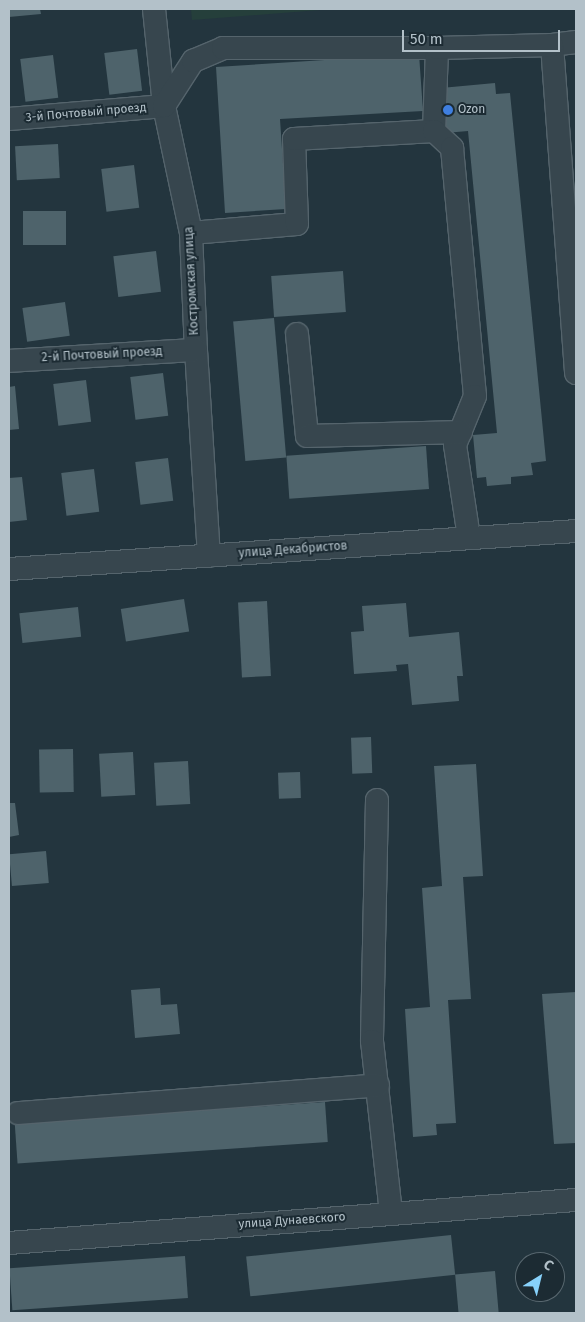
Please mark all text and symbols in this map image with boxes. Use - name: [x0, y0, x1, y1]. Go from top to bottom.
- scale bar: [405, 20, 562, 52]
- text: 50 m: [410, 30, 443, 48]
- street label: 3-й Почтовый проезд: [25, 101, 147, 125]
- place label: Ozon: [458, 103, 485, 117]
- marker: Ozon: [442, 104, 454, 116]
- street label: Костромская улица: [182, 226, 202, 336]
- street label: 2-й Почтовый проезд: [41, 345, 163, 365]
- street label: улица Декабристов: [238, 539, 348, 561]
- street label: улица Дунаевского: [238, 1210, 346, 1232]
- north arrow: [515, 1252, 565, 1302]
- text: С: [540, 1256, 557, 1275]

